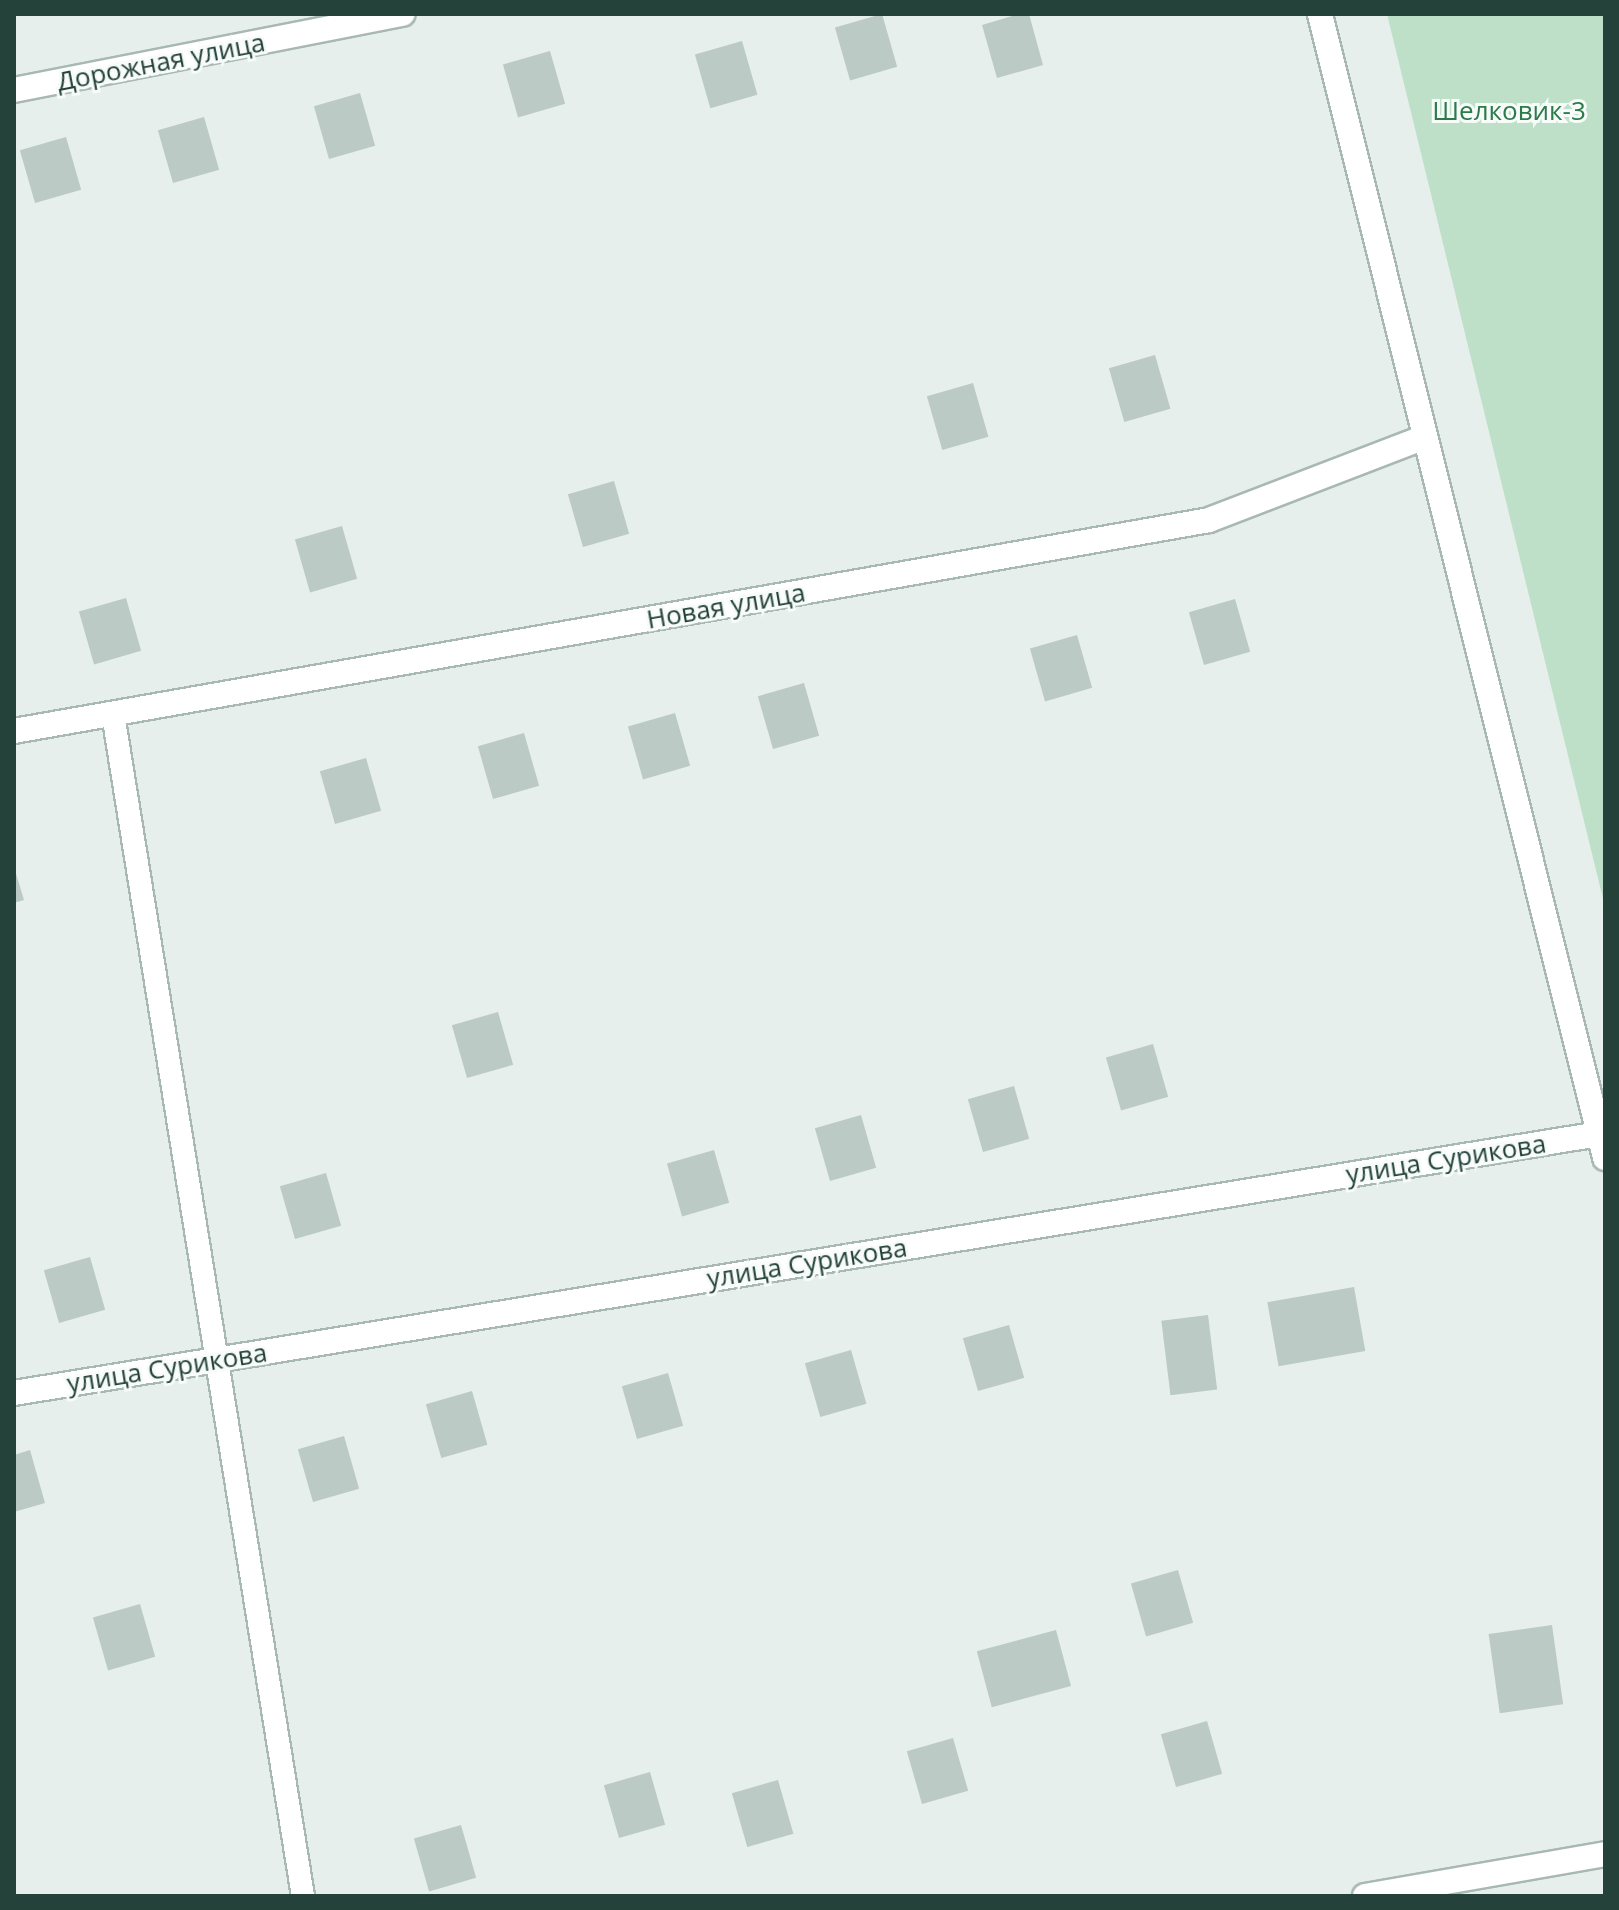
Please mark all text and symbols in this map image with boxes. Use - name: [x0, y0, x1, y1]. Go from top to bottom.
- street label: Дорожная улица: [54, 27, 268, 97]
- park label: Шелковик-3: [1432, 95, 1586, 127]
- street label: Новая улица: [644, 577, 808, 635]
- street label: улица Сурикова: [1344, 1128, 1548, 1190]
- street label: улица Сурикова: [705, 1232, 909, 1294]
- street label: улица Сурикова: [65, 1337, 269, 1399]

